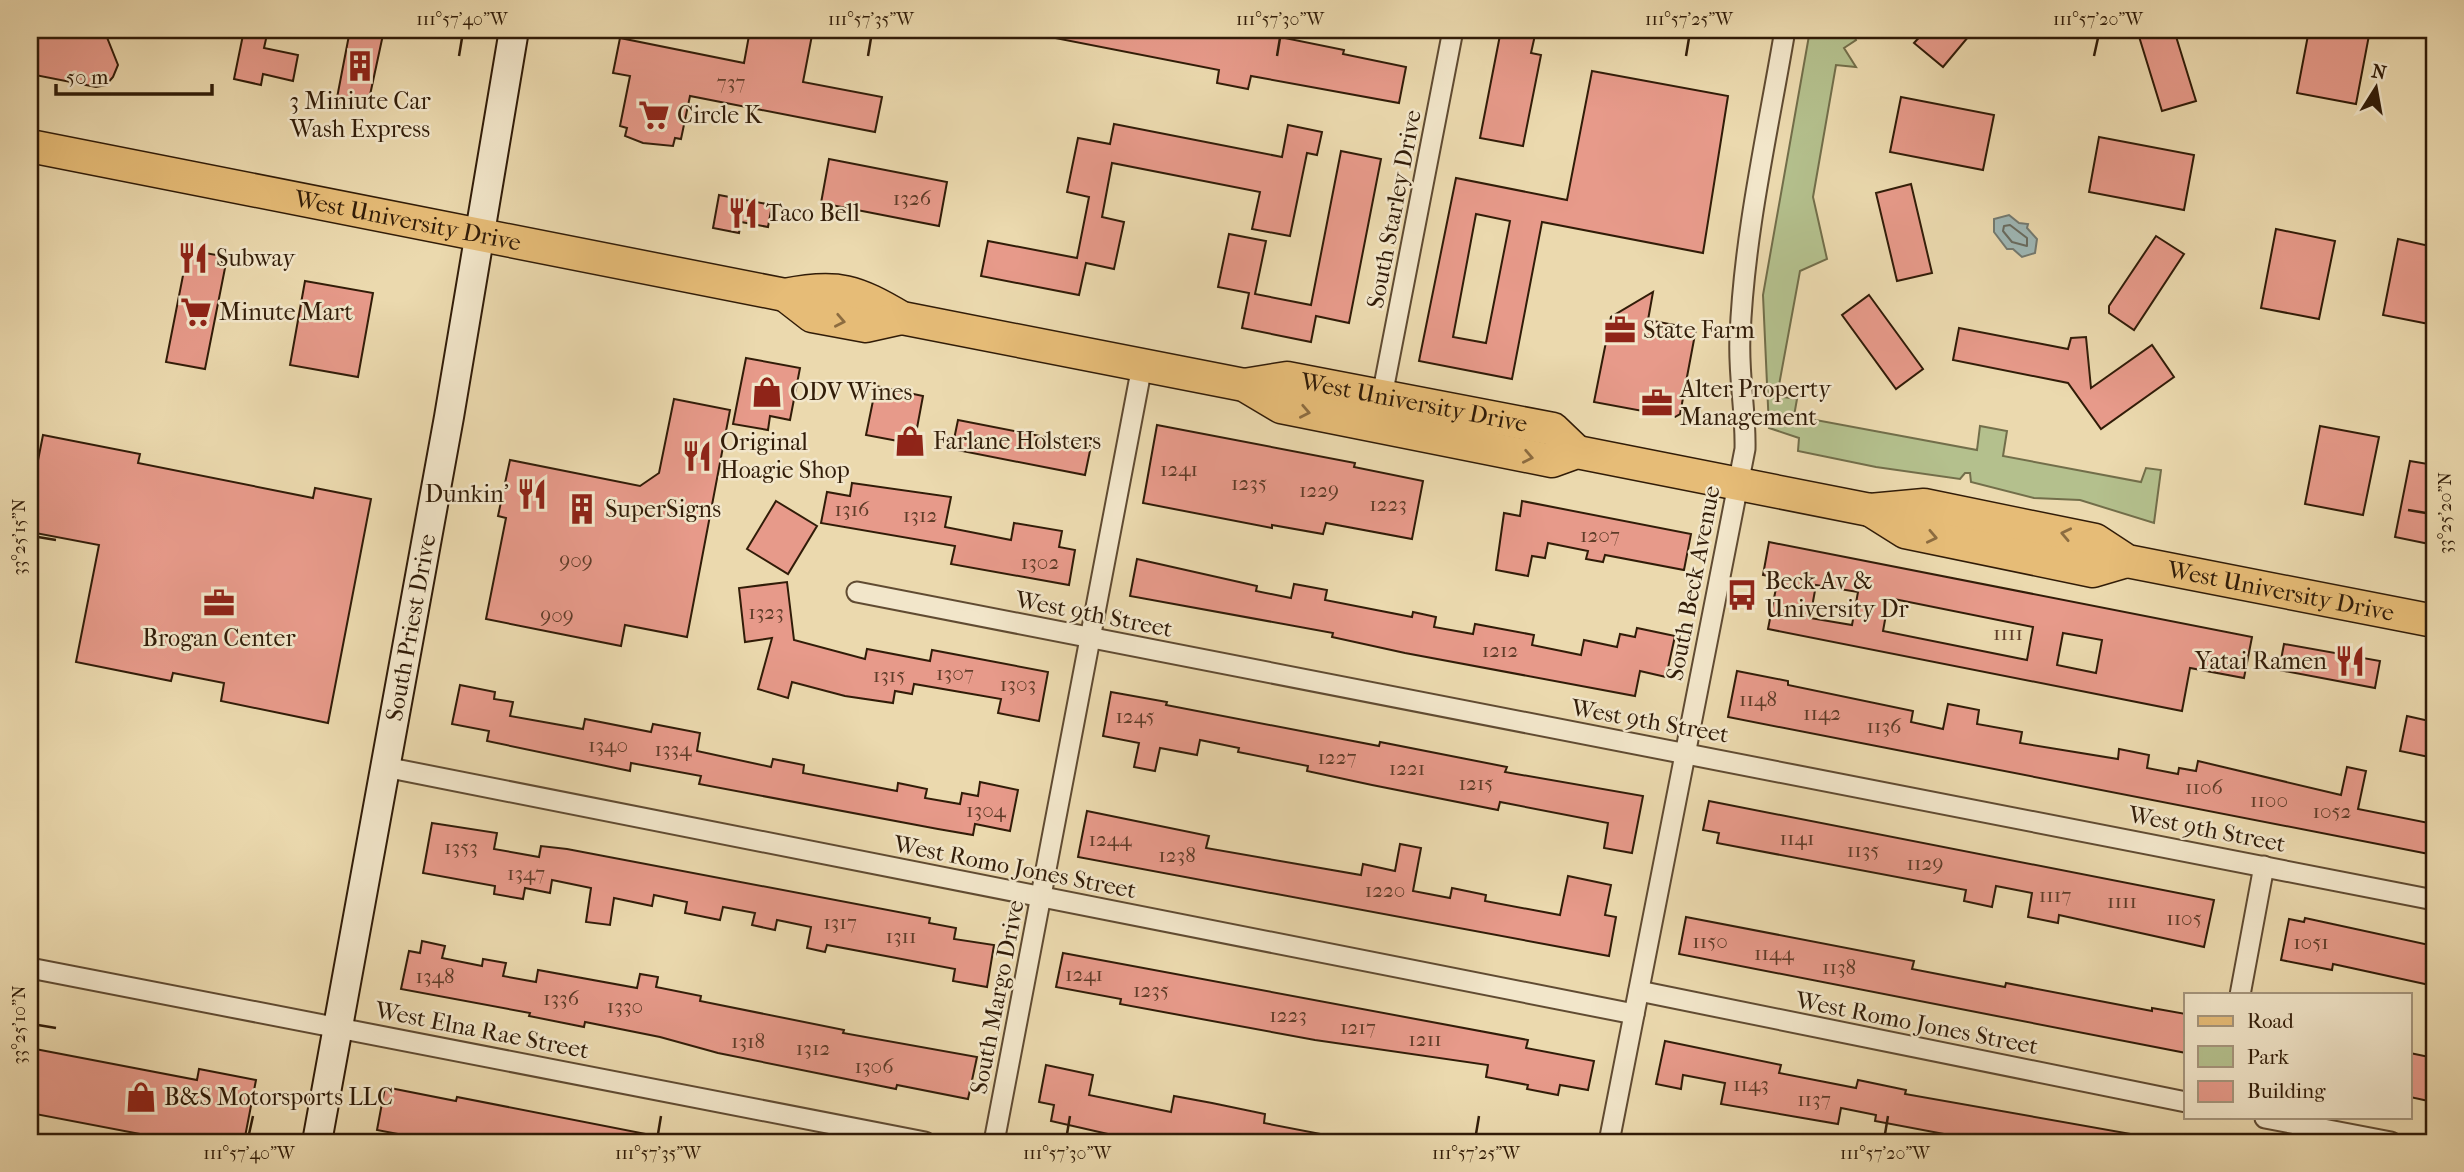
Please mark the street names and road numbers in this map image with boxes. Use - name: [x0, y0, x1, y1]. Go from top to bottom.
- street label: South Starley Drive: [1361, 107, 1427, 311]
- street label: West University Drive: [291, 184, 524, 257]
- street label: West University Drive: [1297, 367, 1530, 438]
- street label: South Beck Avenue: [1660, 483, 1726, 683]
- street label: South Priest Drive: [380, 531, 441, 723]
- street label: West University Drive: [2164, 555, 2397, 627]
- street label: West 9th Street: [1012, 585, 1175, 643]
- street label: West 9th Street: [1568, 693, 1731, 749]
- street label: West 9th Street: [2125, 800, 2288, 858]
- street label: West Romo Jones Street: [890, 830, 1139, 904]
- street label: South Margo Drive: [964, 898, 1030, 1096]
- street label: West Romo Jones Street: [1792, 986, 2041, 1060]
- street label: West Elna Rae Street: [372, 995, 592, 1065]

